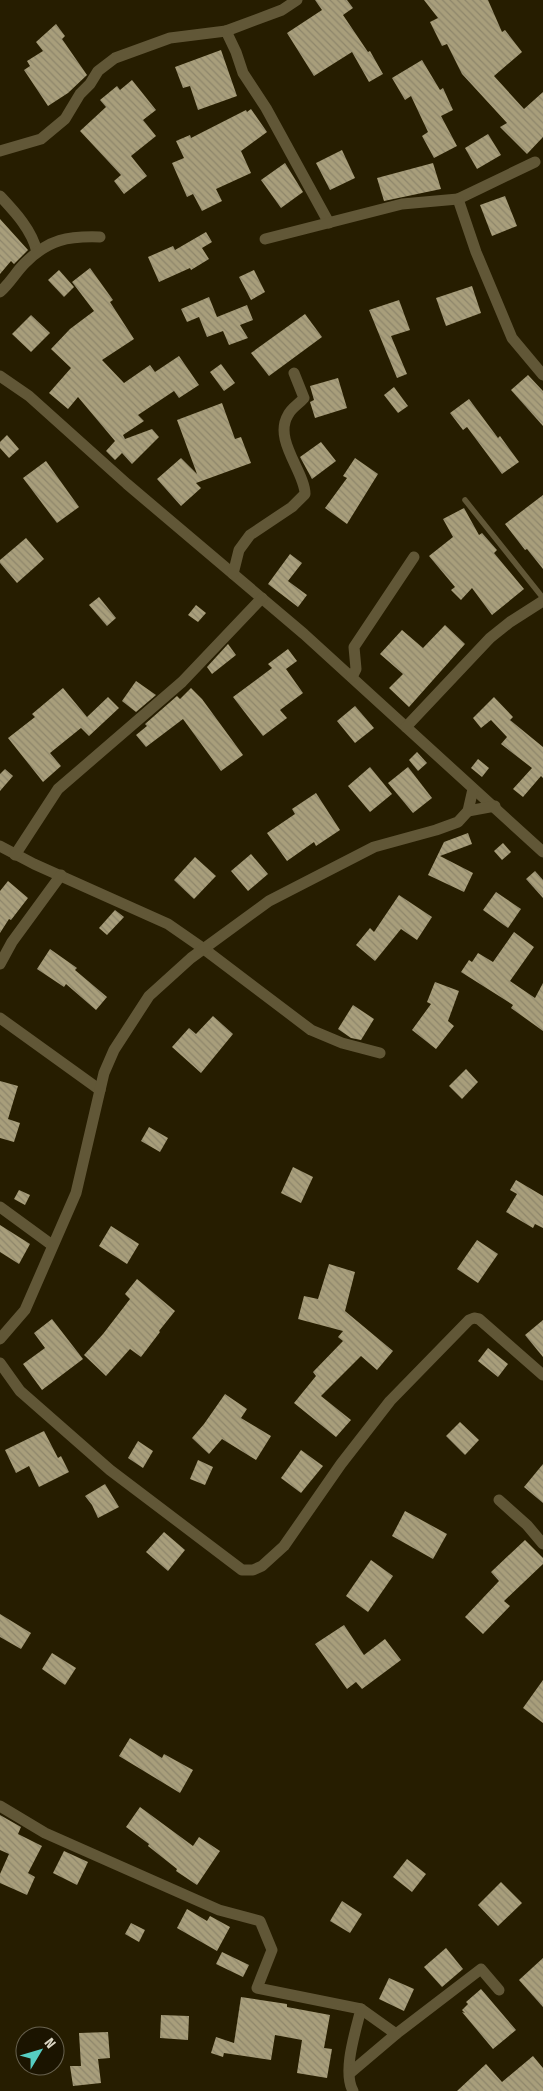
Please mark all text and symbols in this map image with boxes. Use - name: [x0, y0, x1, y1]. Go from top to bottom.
- north arrow: [15, 2026, 65, 2076]
- text: N: [41, 2035, 59, 2052]

